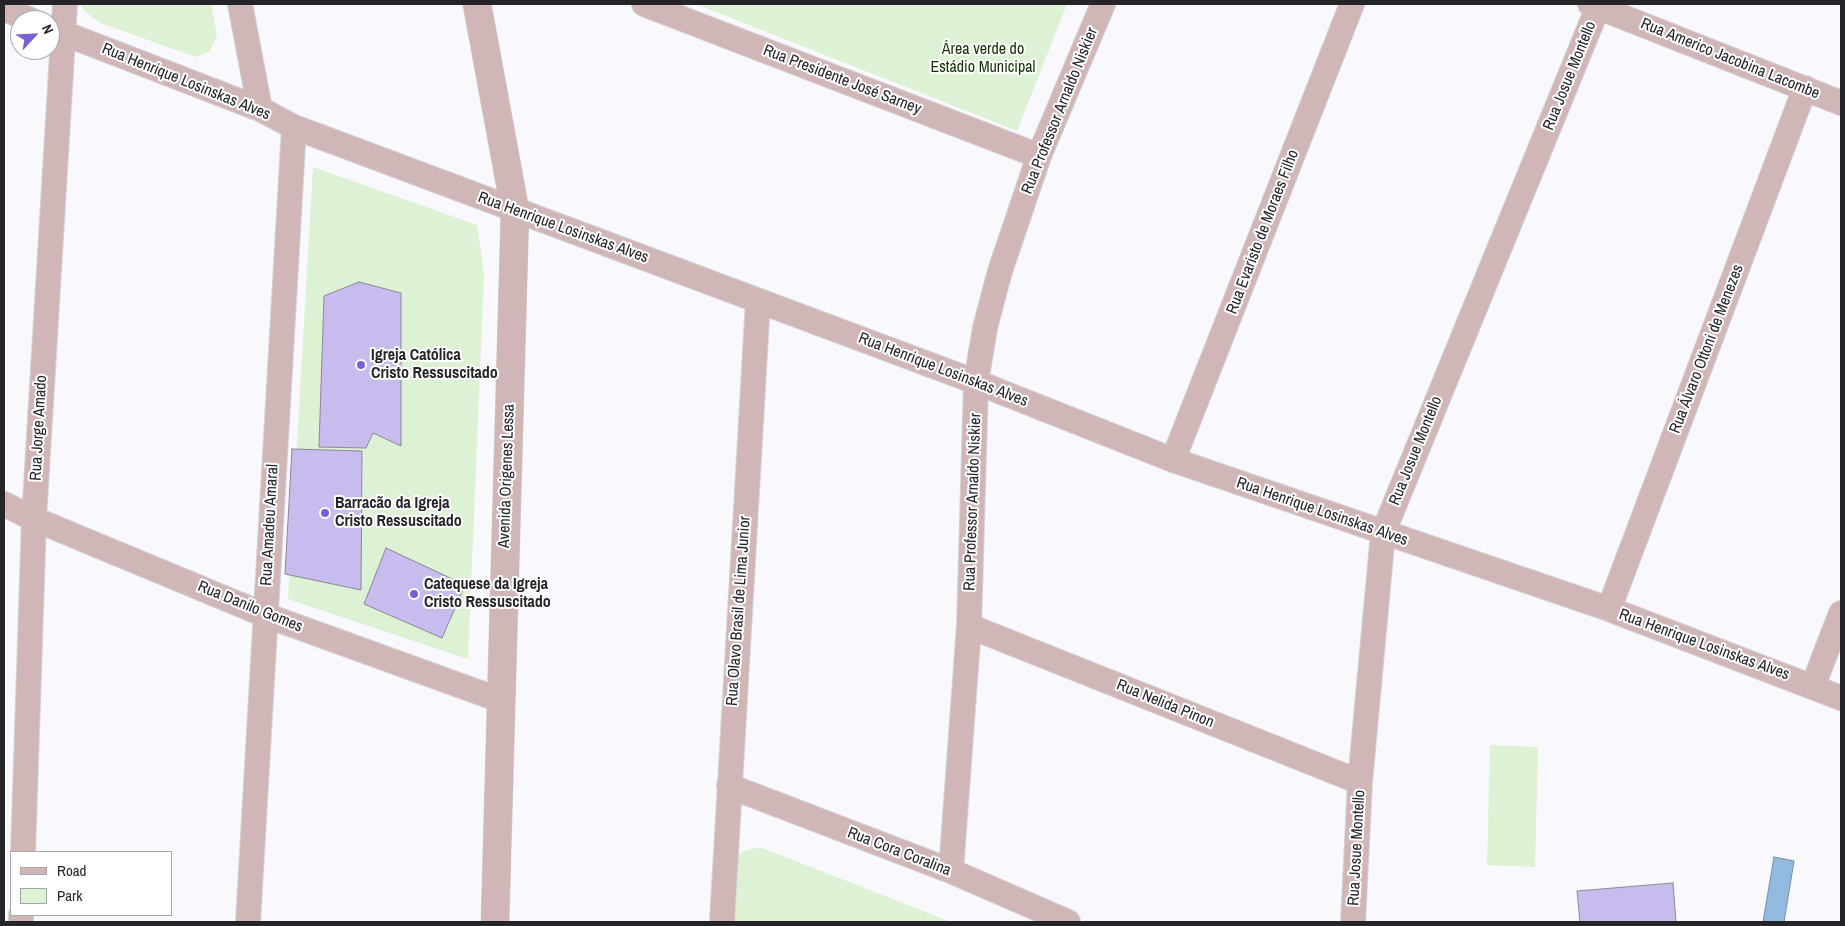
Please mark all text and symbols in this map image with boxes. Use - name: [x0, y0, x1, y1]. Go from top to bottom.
- north arrow: [10, 10, 60, 60]
- street label: Rua Americo Jacobina Lacombe: [1638, 14, 1822, 104]
- street label: Rua Josue Montello: [1539, 19, 1601, 133]
- text: N: [38, 22, 58, 37]
- street label: Rua Professor Arnaldo Niskier: [1018, 25, 1102, 197]
- street label: Rua Henrique Losinskas Alves: [99, 39, 273, 125]
- park label: Área verde do Estádio Municipal: [930, 40, 1036, 78]
- street label: Rua Presidente José Sarney: [760, 41, 924, 119]
- street label: Rua Evaristo de Moraes Filho: [1223, 147, 1303, 317]
- street label: Rua Henrique Losinskas Alves: [475, 188, 651, 268]
- street label: Rua Álvaro Ottoni de Menezes: [1666, 262, 1748, 436]
- street label: Rua Henrique Losinskas Alves: [855, 329, 1031, 411]
- place label: Igreja Católica Cristo Ressuscitado: [371, 346, 498, 384]
- marker: Igreja Católica Cristo Ressuscitado: [355, 359, 367, 371]
- street label: Rua Jorge Amado: [27, 375, 51, 481]
- street label: Rua Josue Montello: [1385, 394, 1447, 508]
- street label: Avenida Origenes Lessa: [495, 404, 519, 548]
- street label: Rua Professor Arnaldo Niskier: [960, 413, 986, 591]
- street label: Rua Amadeu Amaral: [257, 464, 283, 586]
- street label: Rua Henrique Losinskas Alves: [1234, 474, 1410, 550]
- place label: Barracão da Igreja Cristo Ressuscitado: [335, 494, 462, 532]
- marker: Barracão da Igreja Cristo Ressuscitado: [319, 507, 331, 519]
- street label: Rua Olavo Brasil de Lima Junior: [723, 515, 755, 707]
- place label: Catequese da Igreja Cristo Ressuscitado: [424, 575, 551, 613]
- street label: Rua Danilo Gomes: [195, 577, 305, 637]
- marker: Catequese da Igreja Cristo Ressuscitado: [408, 588, 420, 600]
- street label: Rua Henrique Losinskas Alves: [1616, 605, 1792, 685]
- street label: Rua Nelida Pinon: [1113, 676, 1217, 732]
- street label: Rua Josue Montello: [1344, 790, 1370, 906]
- street label: Rua Cora Coralina: [845, 823, 953, 881]
- legend: [10, 851, 172, 916]
- text: Road: [57, 860, 86, 881]
- text: Park: [57, 885, 82, 906]

